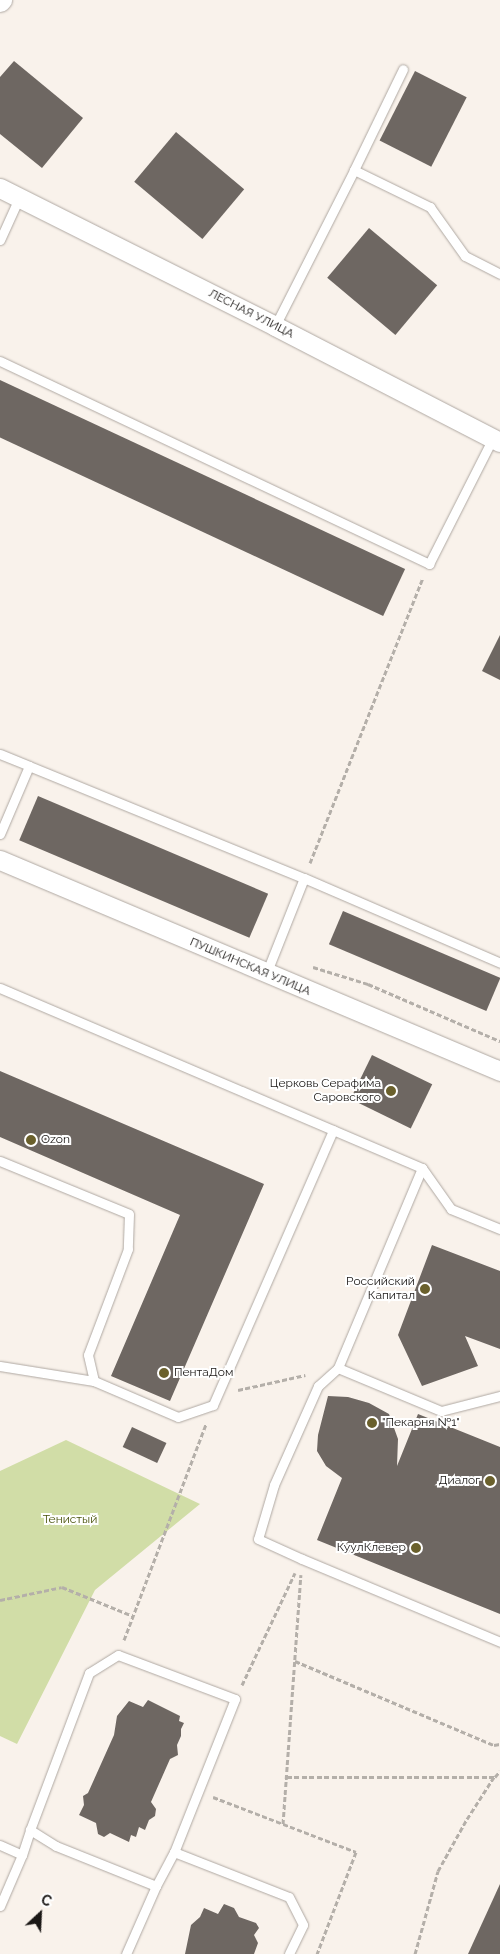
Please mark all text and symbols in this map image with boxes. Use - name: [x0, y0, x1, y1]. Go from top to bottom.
- street label: ЛЕСНАЯ УЛИЦА: [206, 286, 296, 342]
- street label: ПУШКИНСКАЯ УЛИЦА: [187, 935, 313, 999]
- place label: Церковь Серафима Саровского: [270, 1077, 381, 1105]
- marker: Церковь Серафима Саровского: [385, 1085, 397, 1097]
- place label: Ozon: [41, 1133, 70, 1147]
- marker: Ozon: [25, 1134, 37, 1146]
- place label: Российский Капитал: [346, 1275, 415, 1303]
- marker: Российский Капитал: [419, 1283, 431, 1295]
- place label: ПентаДом: [174, 1366, 233, 1380]
- marker: ПентаДом: [158, 1367, 170, 1379]
- place label: "Пекарня №1": [382, 1416, 460, 1430]
- marker: "Пекарня №1": [366, 1417, 378, 1429]
- place label: Диалог: [439, 1474, 480, 1488]
- marker: Диалог: [484, 1475, 496, 1487]
- park label: Тенистый: [43, 1513, 97, 1527]
- place label: КуулКлевер: [337, 1541, 406, 1555]
- marker: КуулКлевер: [410, 1542, 422, 1554]
- north arrow: [15, 1889, 65, 1939]
- text: С: [39, 1891, 54, 1910]

